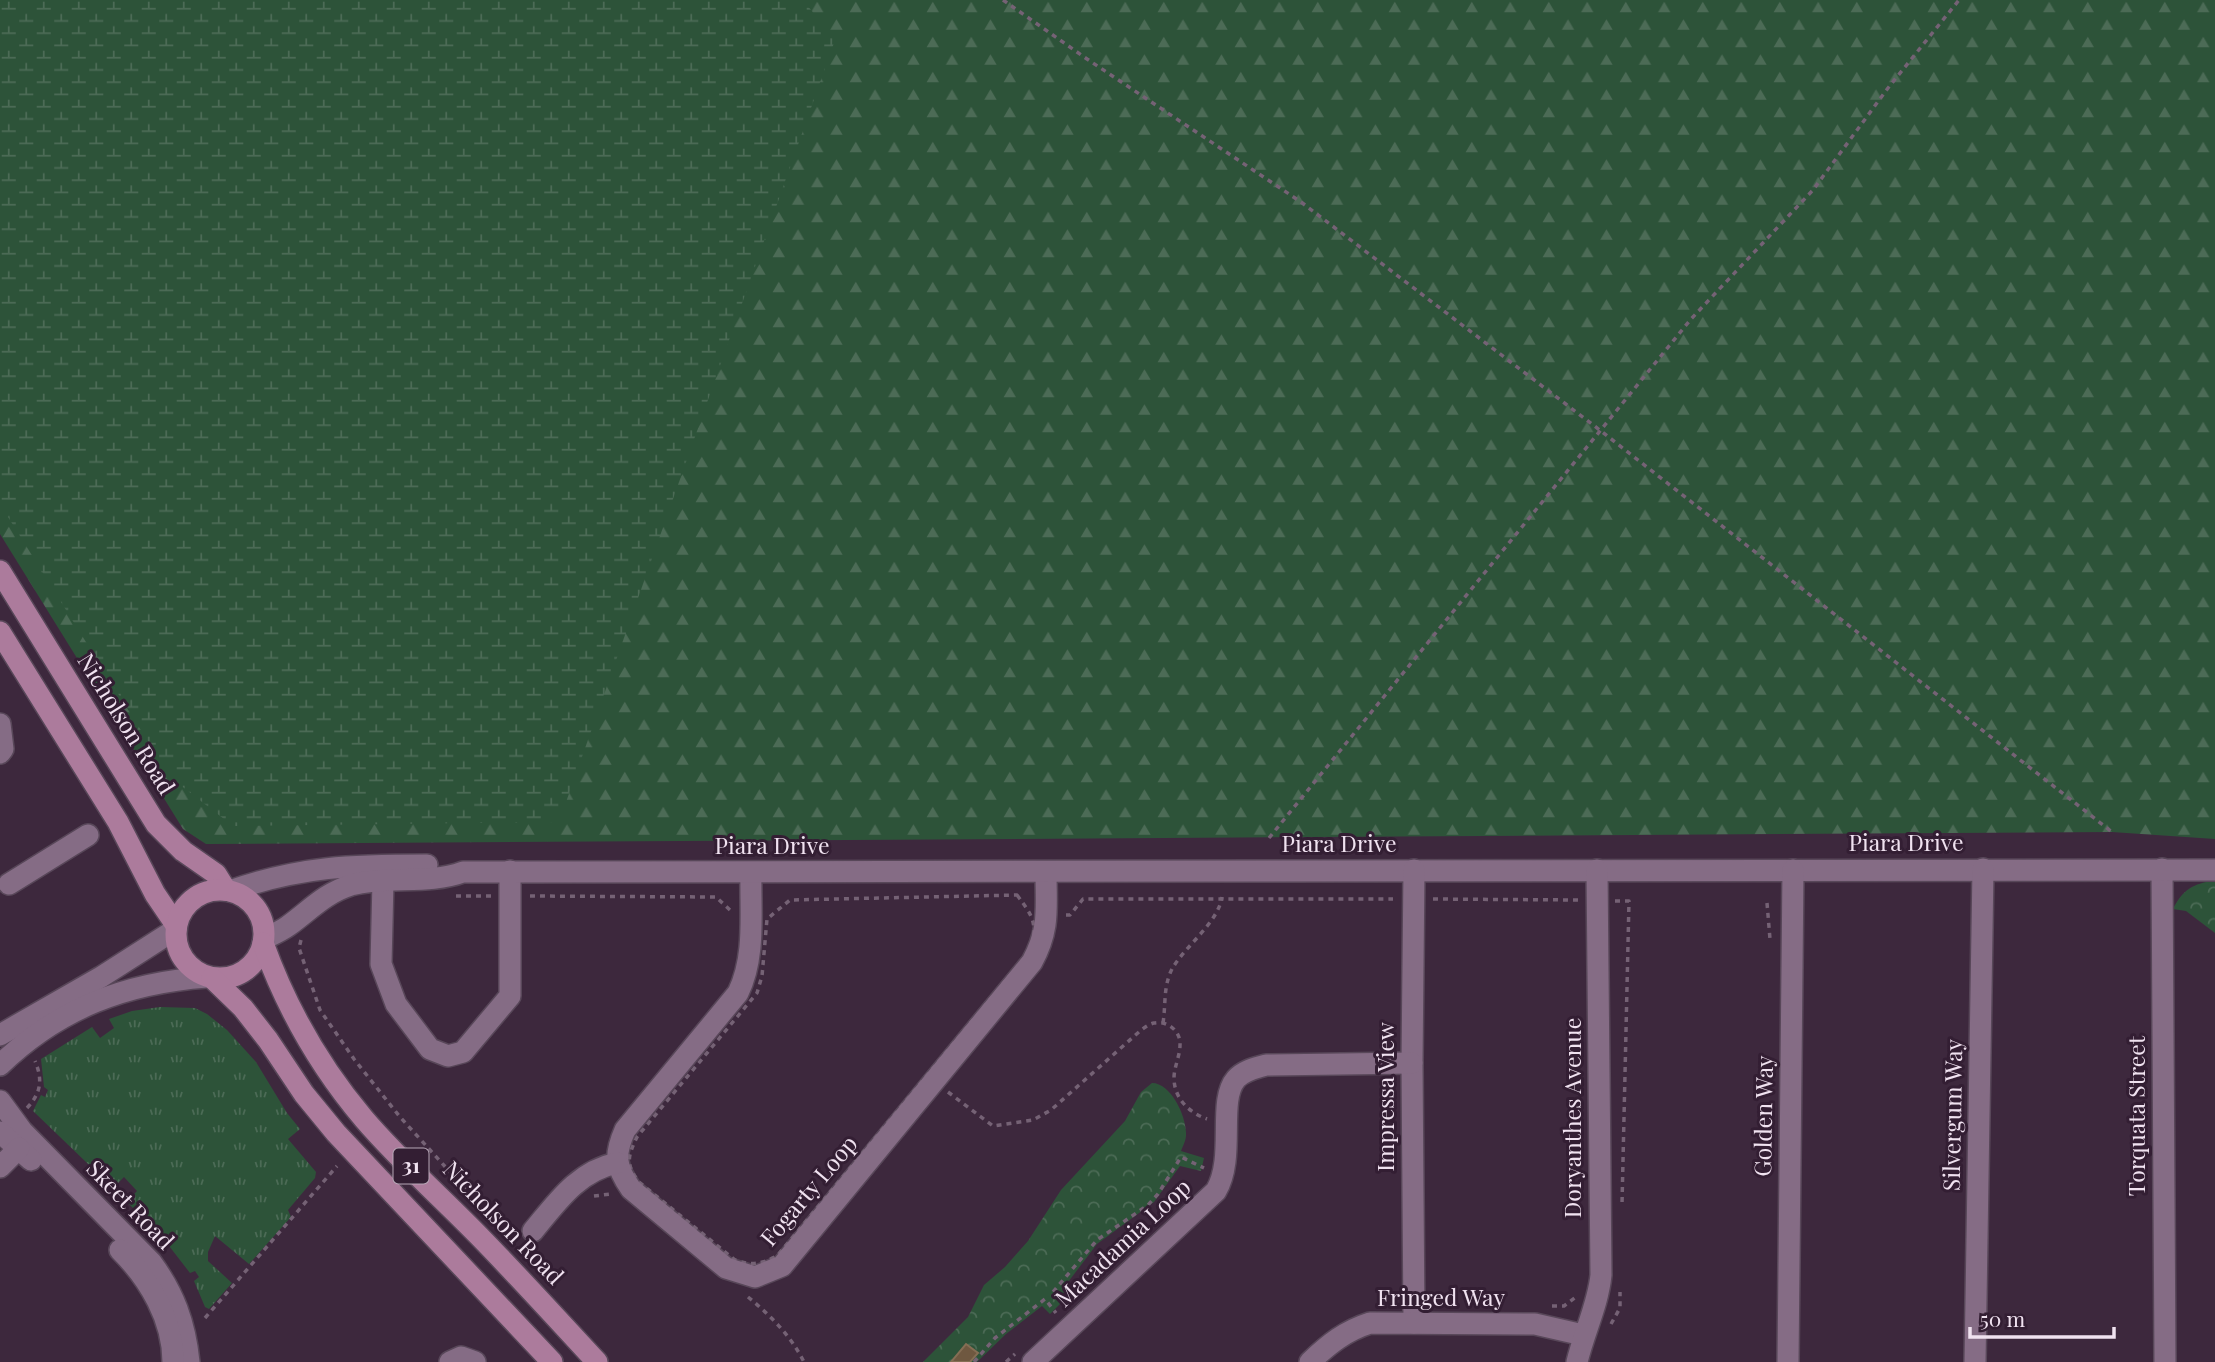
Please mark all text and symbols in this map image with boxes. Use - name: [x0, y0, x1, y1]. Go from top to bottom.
- street label: Nicholson Road: [71, 647, 183, 800]
- street label: Piara Drive: [1848, 826, 1964, 857]
- street label: Piara Drive: [1281, 827, 1397, 858]
- street label: Piara Drive: [714, 829, 830, 860]
- street label: Doryanthes Avenue: [1556, 1018, 1587, 1218]
- street label: Impressa View: [1369, 1022, 1400, 1172]
- street label: Torquata Street: [2120, 1035, 2151, 1196]
- street label: Silvergum Way: [1935, 1038, 1968, 1191]
- street label: Golden Way: [1746, 1055, 1779, 1177]
- street label: Fogarty Loop: [752, 1128, 863, 1252]
- road number: 31: [394, 1148, 428, 1184]
- street label: Skeet Road: [81, 1152, 182, 1256]
- street label: Nicholson Road: [437, 1153, 571, 1291]
- street label: Macadamia Loop: [1047, 1171, 1197, 1313]
- street label: Fringed Way: [1377, 1281, 1505, 1312]
- scale bar: [1970, 1296, 2114, 1340]
- text: 50 m: [1980, 1304, 2026, 1332]

